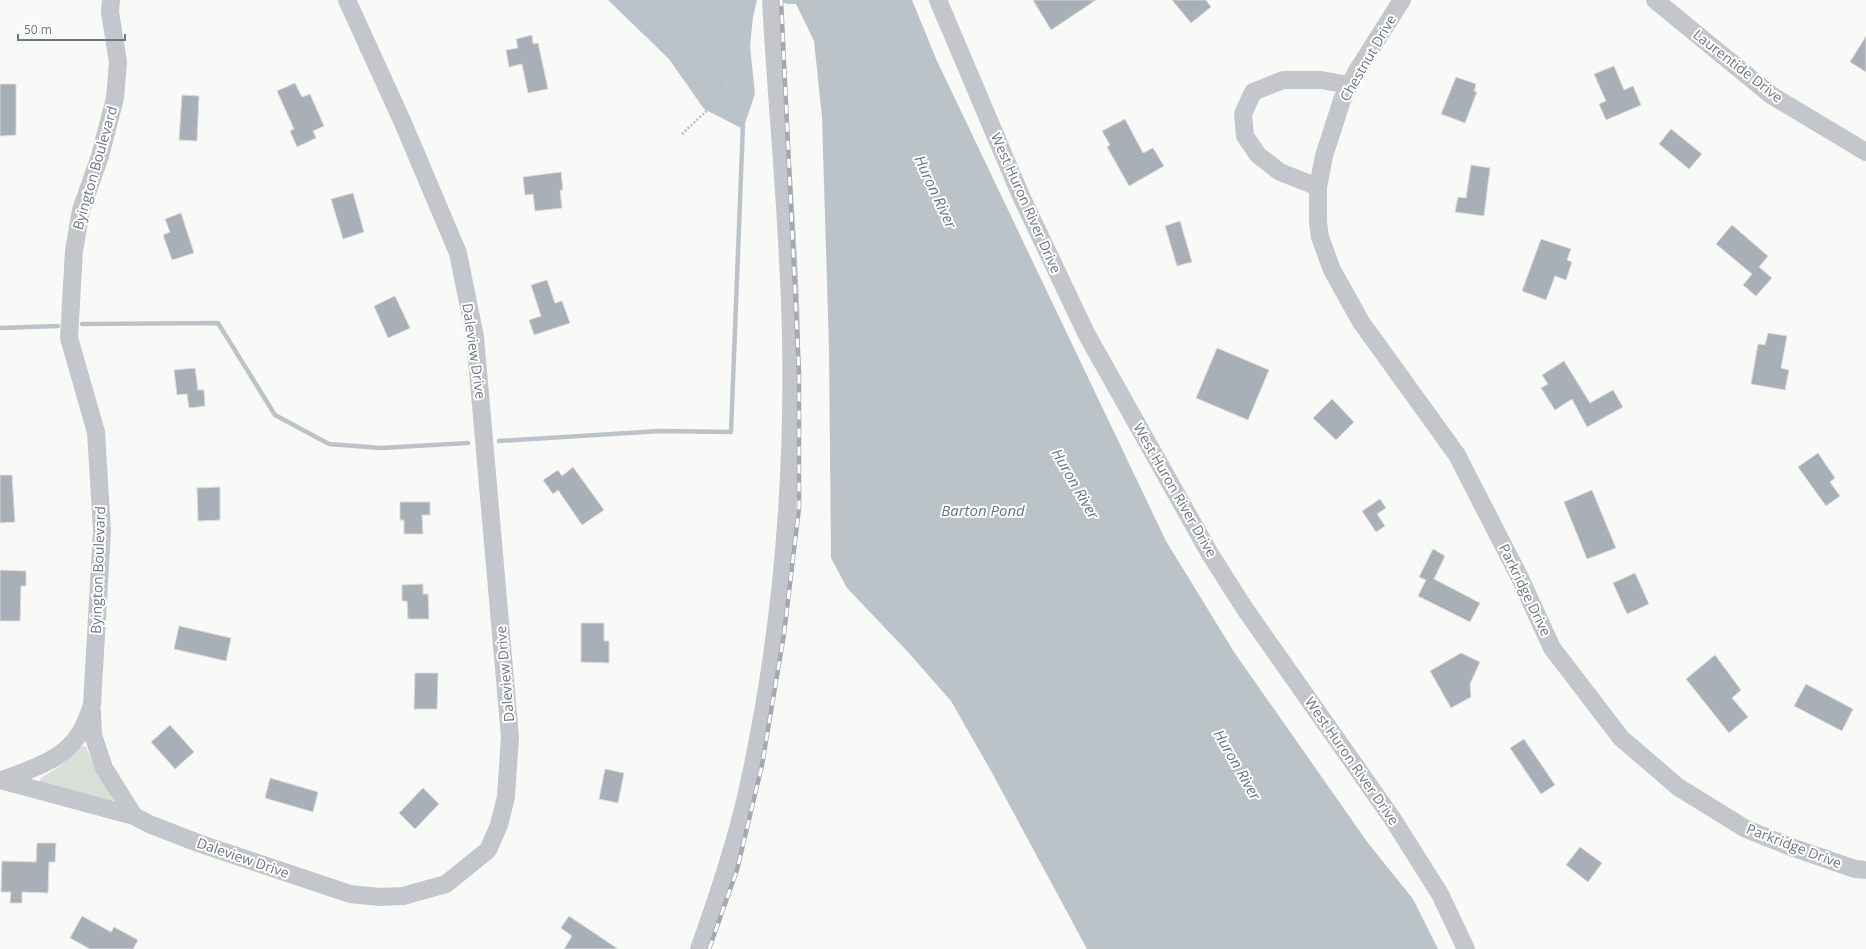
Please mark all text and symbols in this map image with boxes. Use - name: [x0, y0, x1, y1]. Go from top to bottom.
- street label: Chestnut Drive: [1335, 11, 1400, 105]
- scale bar: [18, 16, 125, 42]
- text: 50 m: [24, 21, 52, 38]
- street label: Laurentide Drive: [1690, 25, 1787, 107]
- street label: Byington Boulevard: [68, 104, 121, 232]
- street label: West Huron River Drive: [987, 129, 1066, 276]
- water label: Huron River: [910, 152, 962, 232]
- street label: Daleview Drive: [458, 302, 491, 400]
- street label: West Huron River Drive: [1129, 419, 1222, 560]
- water label: Huron River: [1048, 445, 1105, 523]
- water label: Barton Pond: [941, 500, 1025, 520]
- street label: Byington Boulevard: [86, 506, 109, 634]
- street label: Parkridge Drive: [1495, 540, 1556, 639]
- street label: Daleview Drive: [491, 625, 518, 723]
- street label: West Huron River Drive: [1301, 693, 1404, 829]
- water label: Huron River: [1210, 726, 1267, 804]
- street label: Parkridge Drive: [1744, 819, 1845, 872]
- street label: Daleview Drive: [194, 833, 292, 882]

